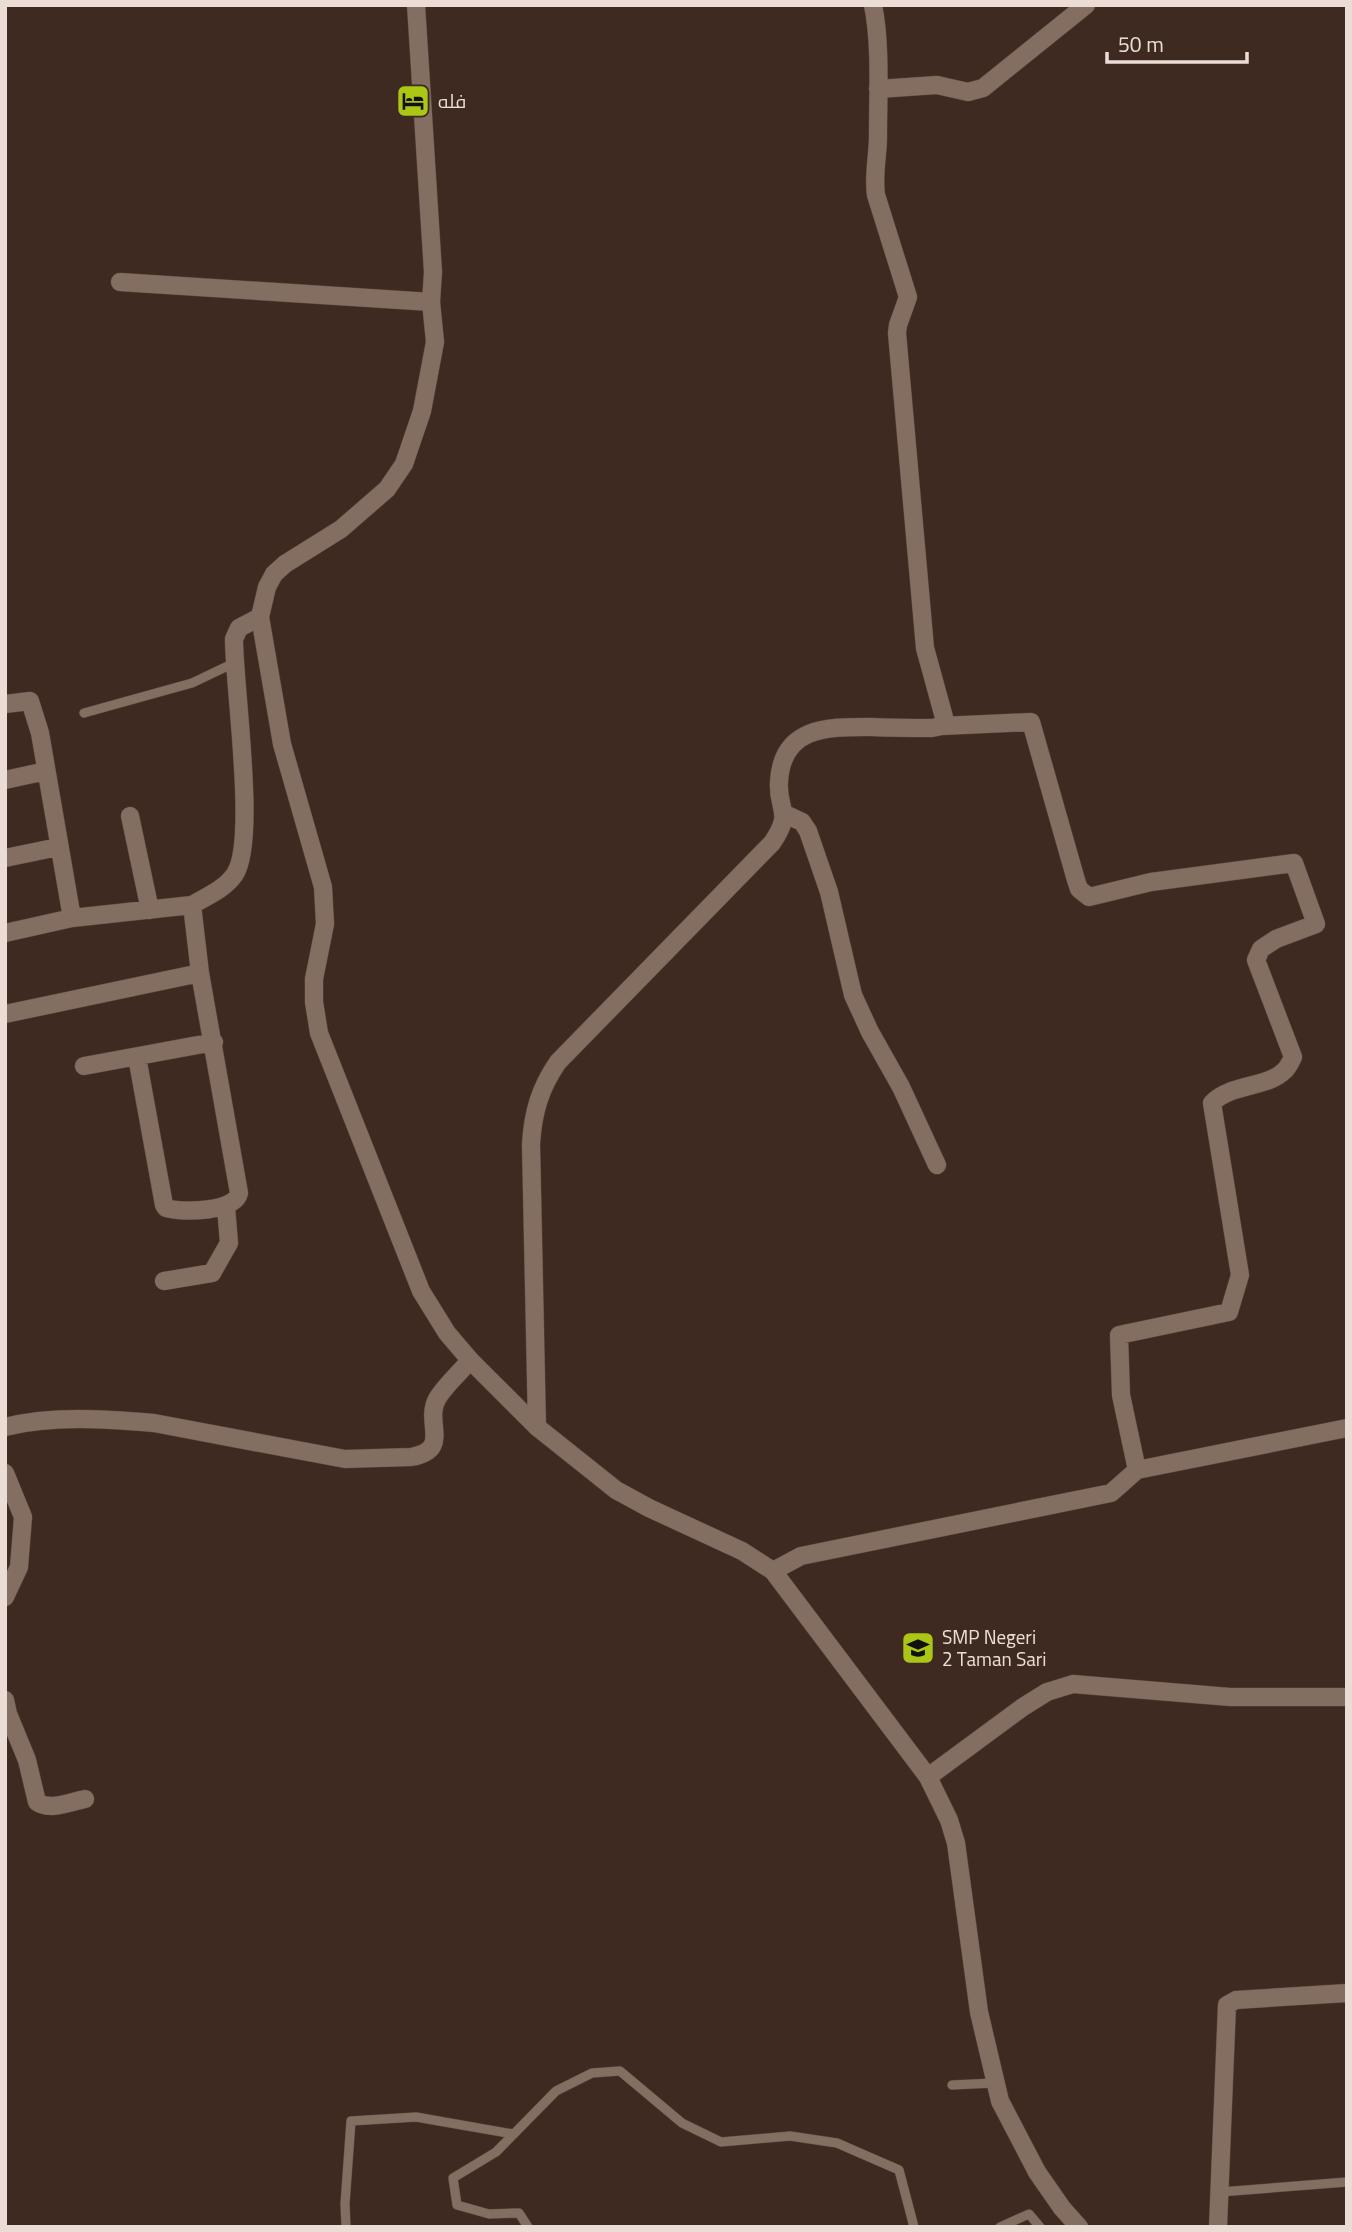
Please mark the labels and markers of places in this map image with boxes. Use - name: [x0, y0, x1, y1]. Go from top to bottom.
- hotel icon: فله: [394, 82, 432, 120]
- place label: فله: [438, 83, 466, 119]
- place label: SMP Negeri 2 Taman Sari: [942, 1619, 1047, 1677]
- school or university icon: SMP Negeri 2 Taman Sari: [899, 1629, 937, 1667]

